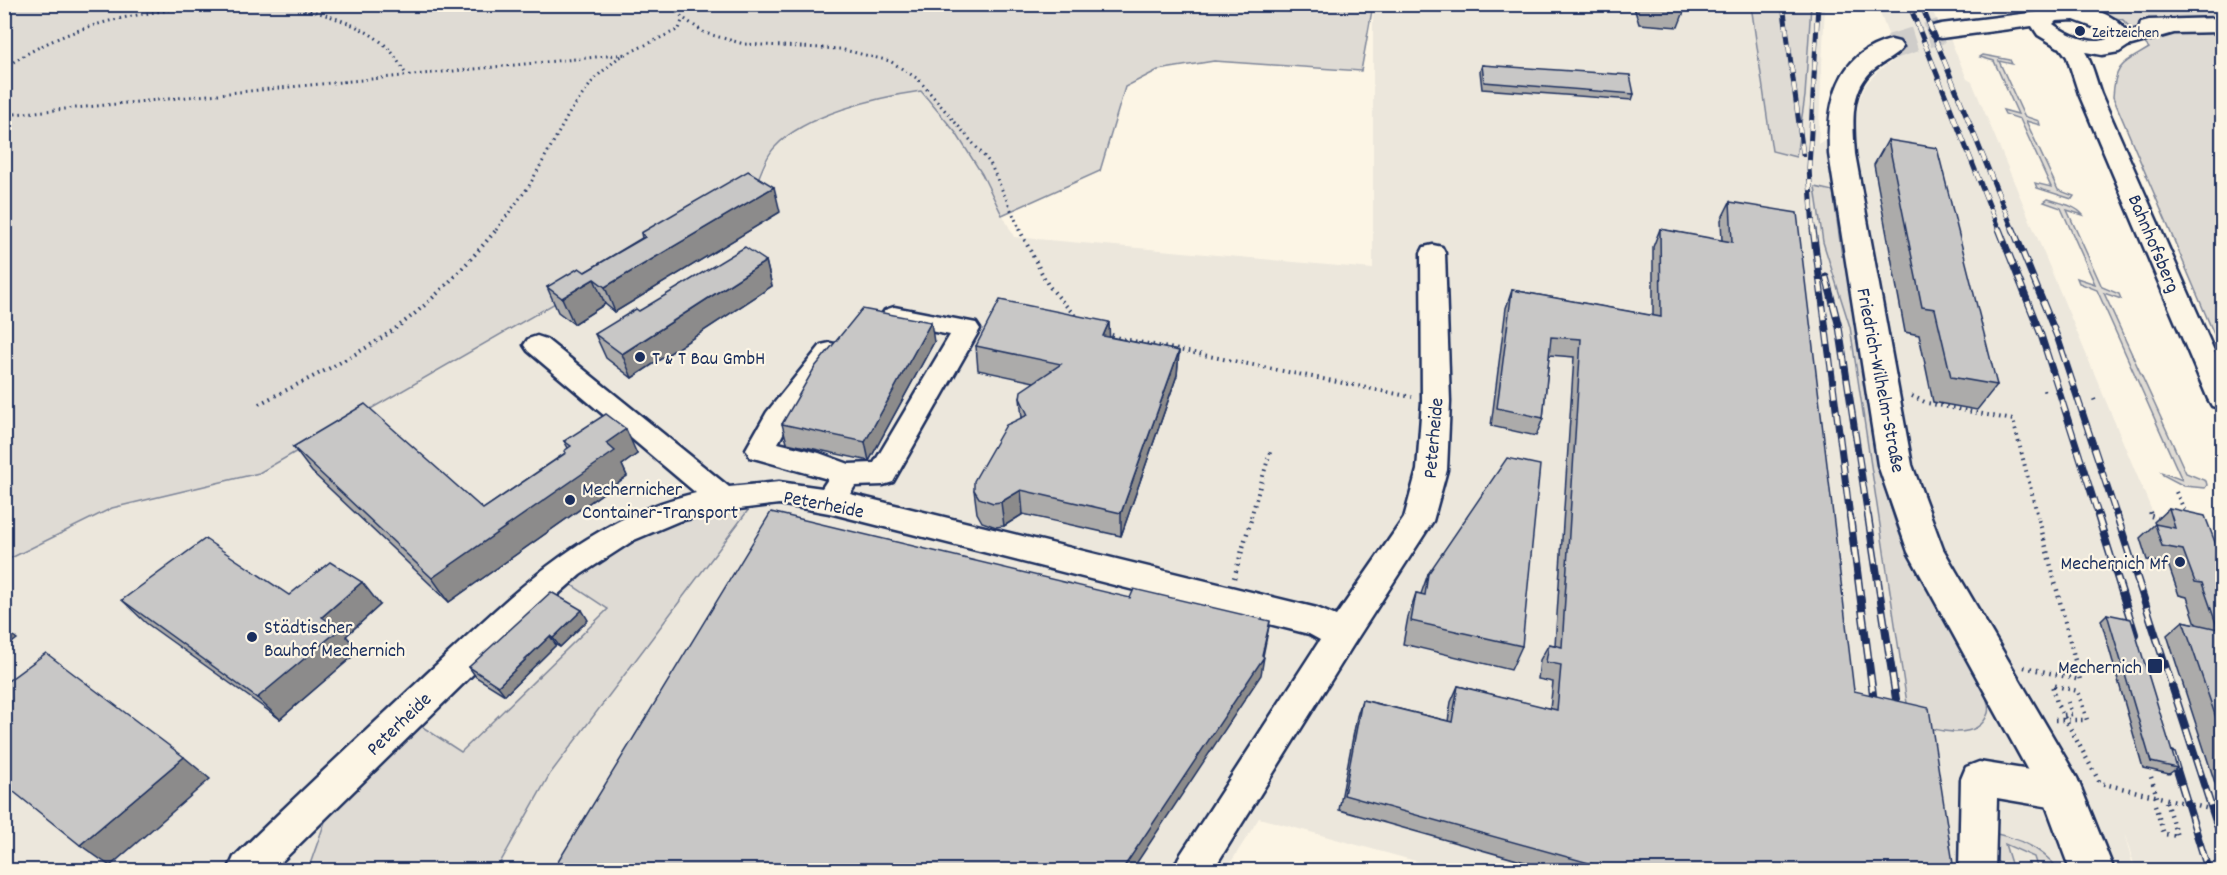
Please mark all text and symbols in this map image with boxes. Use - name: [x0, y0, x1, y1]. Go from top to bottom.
- place label: Zeitzeichen: [2092, 22, 2159, 45]
- marker: Zeitzeichen: [2073, 24, 2087, 38]
- street label: Bahnhofsberg: [2119, 191, 2186, 298]
- street label: Friedrich-Wilhelm-Straße: [1847, 286, 1911, 476]
- place label: T & T Bau GmbH: [652, 346, 765, 374]
- marker: T & T Bau GmbH: [633, 350, 647, 364]
- street label: Peterheide: [1417, 396, 1452, 480]
- place label: Mechernicher Container-Transport: [582, 477, 738, 528]
- street label: Peterheide: [781, 484, 866, 527]
- marker: Mechernicher Container-Transport: [563, 493, 577, 507]
- place label: Mechernich Mf: [2061, 551, 2169, 579]
- marker: Mechernich Mf: [2173, 555, 2187, 569]
- place label: Städtischer Bauhof Mechernich: [264, 615, 405, 666]
- marker: Städtischer Bauhof Mechernich: [245, 630, 259, 644]
- place label: Mechernich: [2058, 655, 2142, 683]
- marker: Mechernich: [2146, 657, 2164, 675]
- street label: Peterheide: [361, 687, 439, 763]

